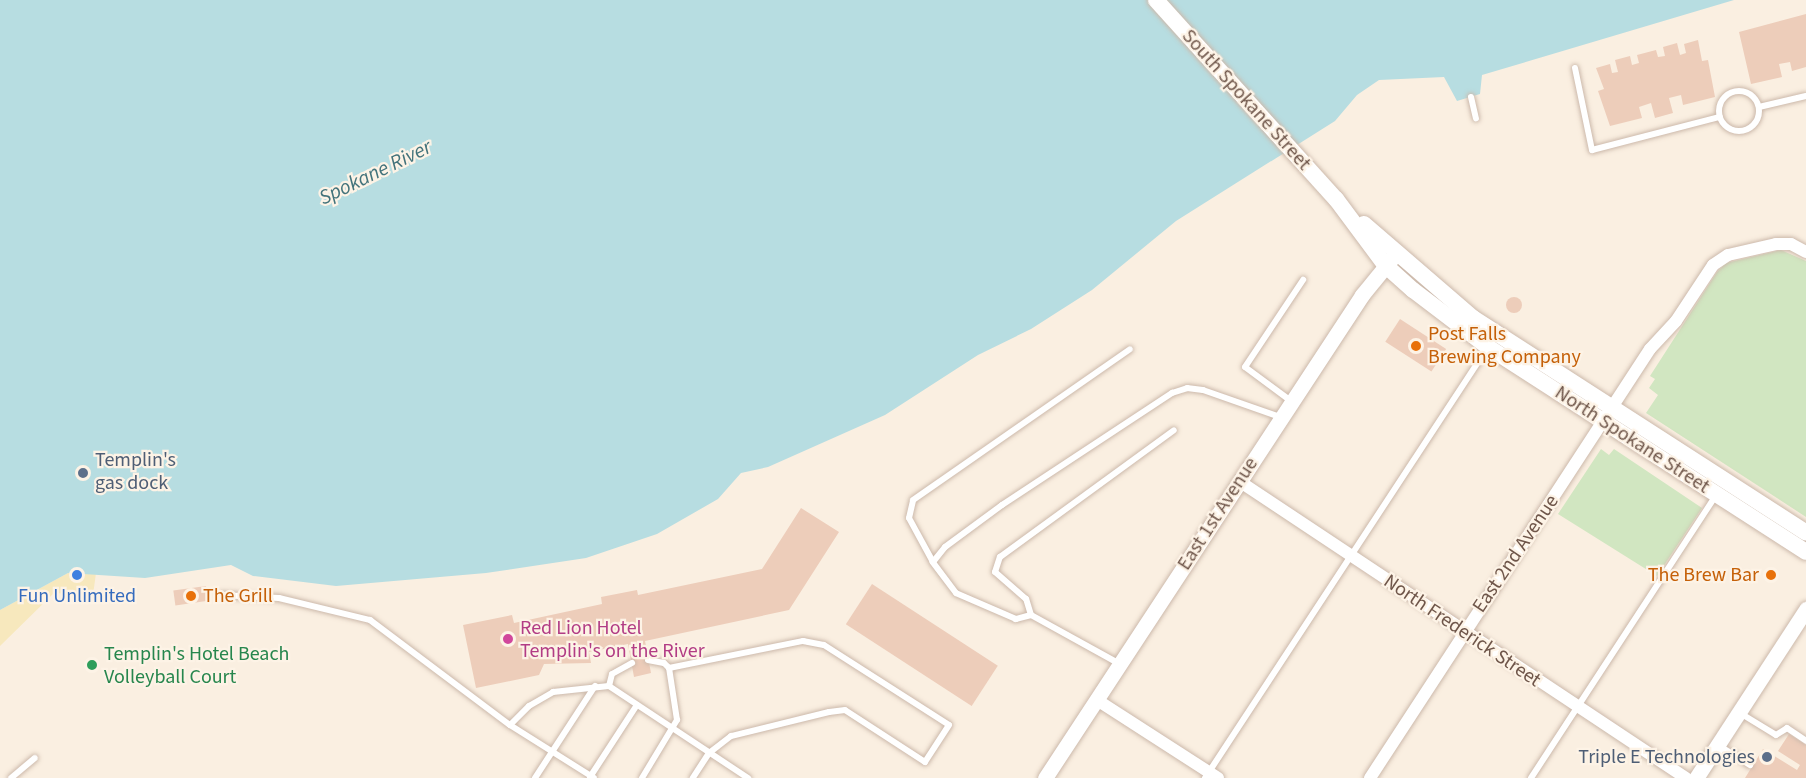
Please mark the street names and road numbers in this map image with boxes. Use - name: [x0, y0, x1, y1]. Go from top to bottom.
- street label: South Spokane Street: [1176, 25, 1316, 175]
- street label: North Spokane Street: [1550, 381, 1714, 499]
- street label: East 1st Avenue: [1173, 453, 1263, 575]
- street label: East 2nd Avenue: [1468, 491, 1564, 617]
- street label: North Frederick Street: [1379, 569, 1545, 693]

